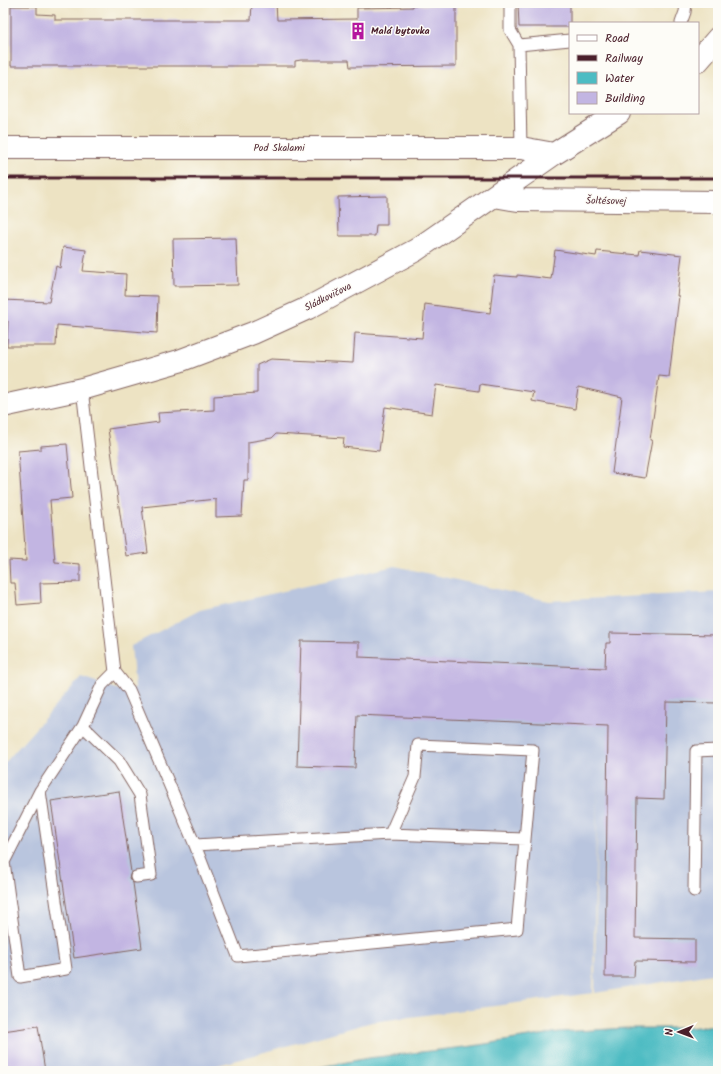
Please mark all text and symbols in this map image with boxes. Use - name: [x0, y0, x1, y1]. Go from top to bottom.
- building icon: Malá bytovka: [348, 21, 368, 41]
- legend: [569, 22, 699, 114]
- place label: Malá bytovka: [371, 23, 430, 39]
- text: Road: [605, 29, 630, 48]
- text: Railway: [605, 49, 643, 68]
- text: Water: [605, 69, 635, 88]
- text: Building: [605, 89, 645, 108]
- street label: Pod Skalami: [253, 140, 305, 156]
- street label: Šoltésovej: [586, 193, 627, 209]
- street label: Sládkovičova: [302, 278, 355, 316]
- north arrow: [659, 1012, 699, 1052]
- text: N: [661, 1028, 679, 1036]

